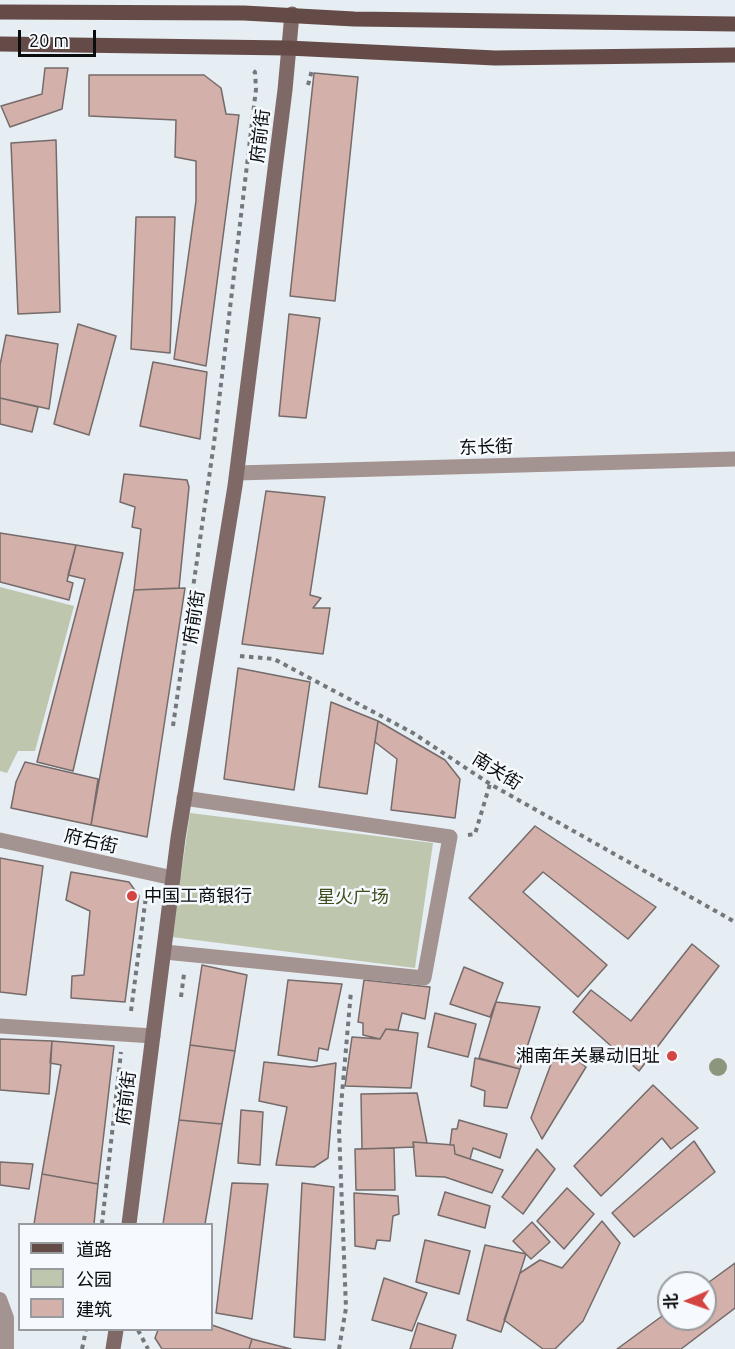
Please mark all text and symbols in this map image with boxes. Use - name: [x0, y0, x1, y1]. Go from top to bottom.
- scale bar: [21, 18, 99, 56]
- text: 20 m: [29, 30, 69, 50]
- street label: 府前街: [246, 108, 274, 164]
- street label: 东长街: [459, 435, 513, 459]
- street label: 府前街: [179, 589, 209, 645]
- street label: 南关街: [468, 748, 526, 794]
- street label: 府右街: [62, 824, 120, 858]
- place label: 中国工商银行: [144, 885, 252, 907]
- park label: 星火广场: [317, 886, 389, 908]
- marker: 中国工商银行: [125, 889, 139, 903]
- place label: 湘南年关暴动旧址: [516, 1045, 660, 1067]
- marker: 湘南年关暴动旧址: [665, 1049, 679, 1063]
- street label: 府前街: [112, 1070, 140, 1126]
- legend: [18, 1223, 213, 1331]
- text: 道路: [76, 1239, 112, 1259]
- text: 公园: [76, 1269, 112, 1289]
- north arrow: [657, 1271, 717, 1331]
- text: 北: [662, 1293, 680, 1310]
- text: 建筑: [76, 1299, 112, 1319]

